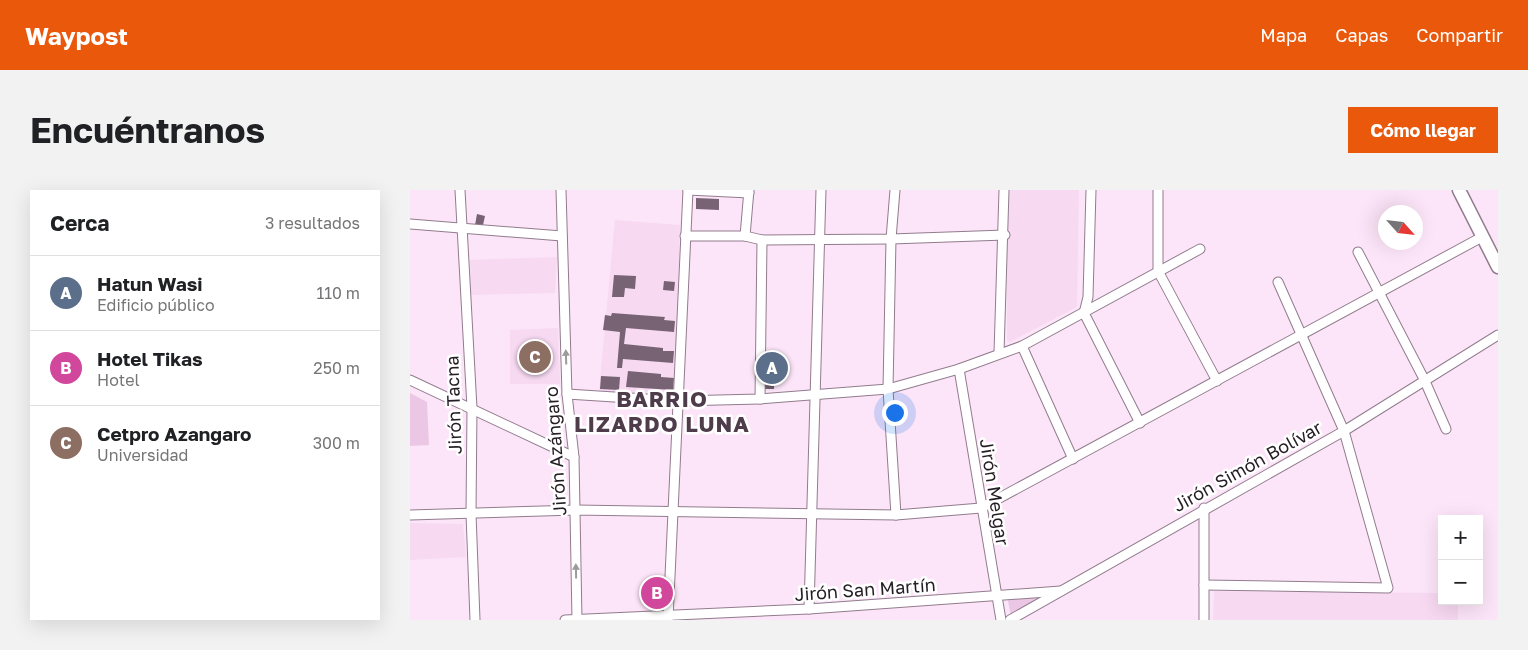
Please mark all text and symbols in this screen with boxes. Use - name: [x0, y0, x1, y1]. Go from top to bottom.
- text: Waypost: [25, 21, 128, 50]
- text: Mapa: [1260, 24, 1307, 46]
- text: Capas: [1335, 24, 1388, 46]
- text: Compartir: [1416, 24, 1503, 46]
- button: Cómo llegar: [1348, 107, 1498, 153]
- text: Encuéntranos: [30, 109, 265, 151]
- north arrow: [1378, 205, 1423, 250]
- text: Cerca: [50, 210, 109, 236]
- text: 3 resultados: [265, 213, 360, 233]
- text: Hatun Wasi: [97, 272, 203, 295]
- text: A: [60, 283, 72, 303]
- text: 110 m: [316, 283, 360, 303]
- text: Edificio público: [97, 295, 215, 315]
- pin: C: [519, 338, 551, 376]
- text: Hotel Tikas: [97, 347, 203, 370]
- one-way arrow: [562, 348, 570, 364]
- pin: A: [756, 349, 788, 387]
- street label: Jirón Tacna: [440, 355, 466, 455]
- text: B: [60, 358, 72, 378]
- text: 250 m: [313, 358, 360, 378]
- text: Hotel: [97, 370, 140, 390]
- district label: BARRIO LIZARDO LUNA: [574, 385, 750, 437]
- street label: Jirón Azángaro: [540, 386, 570, 516]
- your location: [882, 400, 908, 426]
- street label: Jirón Simón Bolívar: [1169, 416, 1325, 516]
- text: Cetpro Azangaro: [97, 422, 251, 445]
- text: C: [60, 433, 72, 453]
- text: 300 m: [313, 433, 360, 453]
- street label: Jirón Melgar: [976, 437, 1014, 547]
- text: Universidad: [97, 445, 188, 465]
- map controls: [1438, 515, 1483, 605]
- button: +: [1438, 515, 1483, 560]
- button: −: [1438, 560, 1483, 605]
- one-way arrow: [572, 563, 580, 579]
- street label: Jirón San Martín: [794, 573, 936, 605]
- pin: B: [641, 574, 673, 612]

